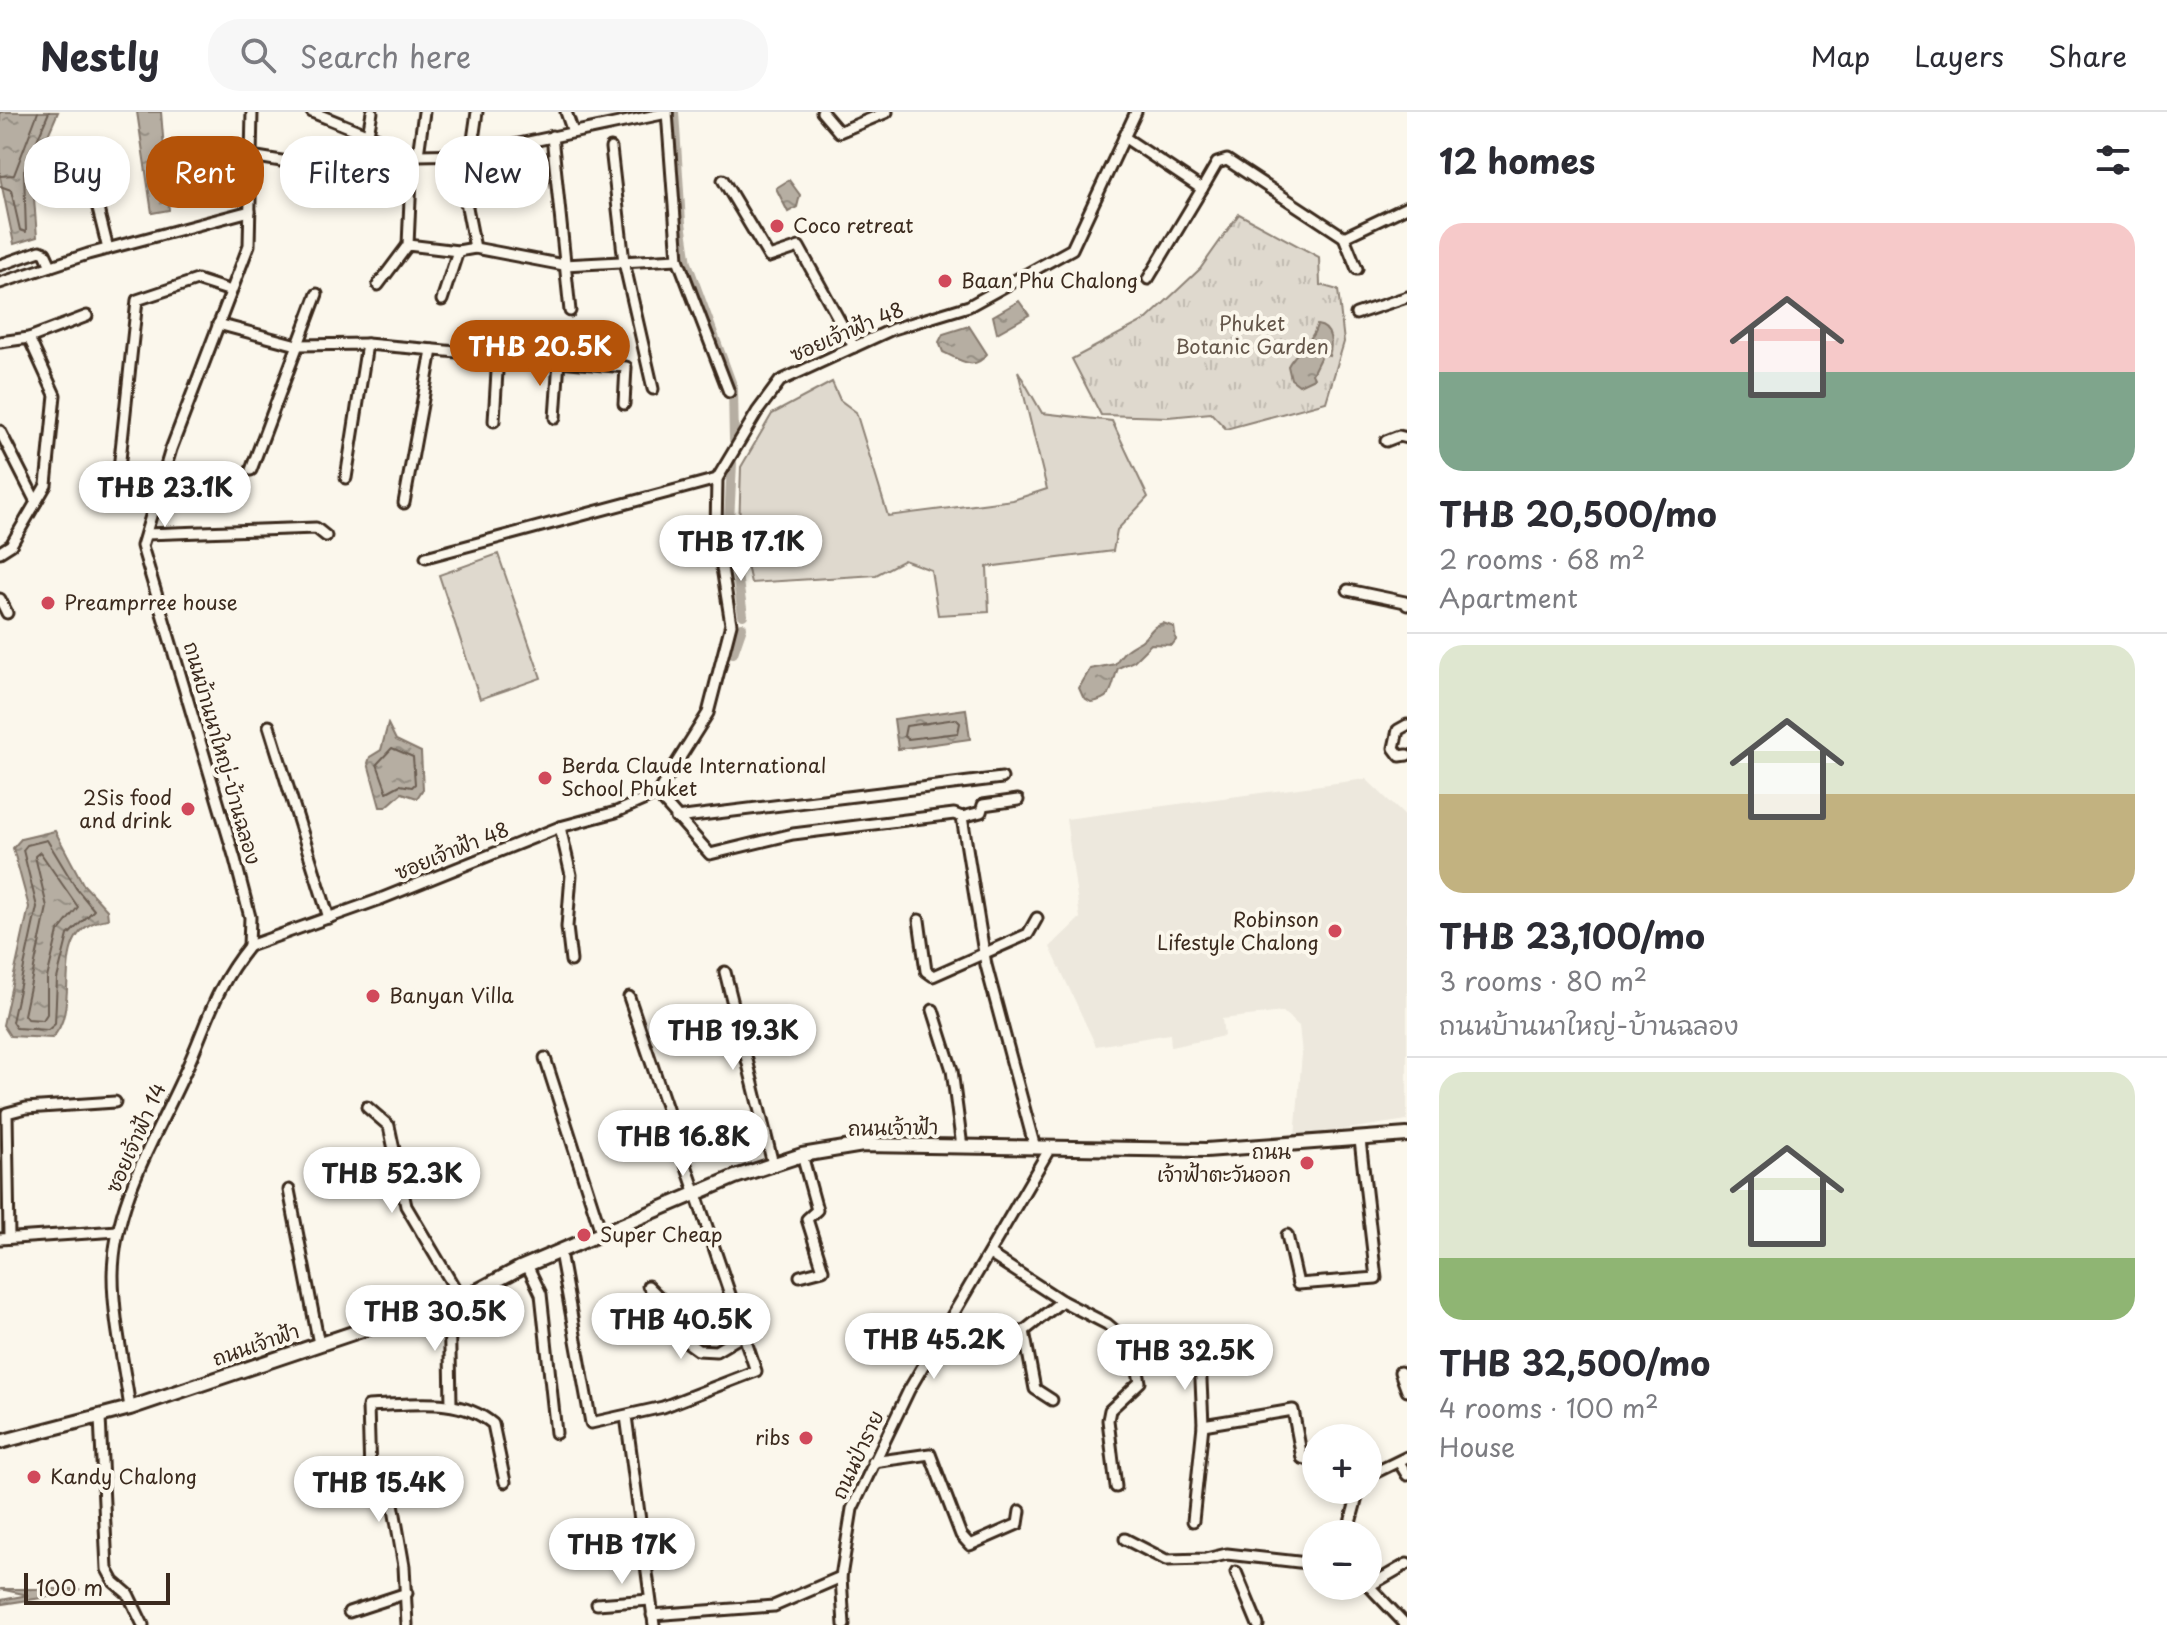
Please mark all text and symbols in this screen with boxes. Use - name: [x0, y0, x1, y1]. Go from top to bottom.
- search box: [208, 19, 768, 91]
- text: Nestly: [40, 27, 160, 84]
- icon: search: [236, 33, 280, 77]
- text: Search here: [300, 33, 471, 78]
- text: Map: [1810, 34, 1870, 77]
- text: Layers: [1914, 34, 2004, 77]
- text: Share: [2048, 34, 2127, 77]
- text: 12 homes: [1439, 134, 1595, 186]
- chip: Buy: [24, 136, 130, 208]
- chip: Rent: [146, 136, 264, 208]
- chip: Filters: [280, 136, 419, 208]
- chip: New: [435, 136, 549, 208]
- icon: filters: [2091, 138, 2135, 182]
- place label: Coco retreat: [793, 210, 913, 240]
- marker: Coco retreat: [768, 217, 786, 235]
- place label: Baan Phu Chalong: [961, 265, 1138, 295]
- marker: Baan Phu Chalong: [936, 272, 954, 290]
- icon: home: [1715, 275, 1859, 419]
- street label: ซอยเจ้าฟ้า 48: [785, 294, 908, 369]
- park label: Phuket Botanic Garden: [1175, 308, 1329, 361]
- pin: THB 20.5K: [448, 320, 632, 388]
- text: THB 20.5K: [468, 326, 612, 365]
- pin: THB 23.1K: [73, 461, 257, 529]
- text: THB 23.1K: [97, 467, 233, 506]
- text: THB 20,500/mo: [1439, 487, 1717, 539]
- pin: THB 17.1K: [649, 515, 833, 583]
- text: THB 17.1K: [677, 521, 805, 560]
- text: 2 rooms · 68 m²: [1439, 539, 1645, 578]
- text: Apartment: [1439, 578, 1578, 617]
- place label: Preamprree house: [64, 587, 238, 617]
- marker: Preamprree house: [39, 594, 57, 612]
- street label: ถนนบ้านนาใหญ่-บ้านฉลอง: [177, 638, 269, 868]
- icon: home: [1715, 697, 1859, 841]
- place label: Berda Claude International School Phuket: [561, 750, 826, 803]
- marker: Berda Claude International School Phuket: [536, 769, 554, 787]
- place label: 2Sis food and drink: [79, 782, 172, 835]
- marker: 2Sis food and drink: [179, 800, 197, 818]
- street label: ซอยเจ้าฟ้า 48: [390, 814, 513, 887]
- place label: Robinson Lifestyle Chalong: [1157, 904, 1319, 957]
- text: THB 23,100/mo: [1439, 909, 1705, 961]
- marker: Robinson Lifestyle Chalong: [1326, 922, 1344, 940]
- text: 3 rooms · 80 m²: [1439, 961, 1647, 1000]
- place label: Banyan Villa: [389, 980, 514, 1010]
- marker: Banyan Villa: [364, 987, 382, 1005]
- pin: THB 19.3K: [641, 1004, 825, 1072]
- text: ถนนบ้านนาใหญ่-บ้านฉลอง: [1439, 1005, 1739, 1044]
- text: THB 19.3K: [667, 1010, 799, 1049]
- street label: ซอยเจ้าฟ้า 14: [97, 1078, 173, 1197]
- pin: THB 16.8K: [591, 1110, 775, 1178]
- street label: ถนนเจ้าฟ้า: [848, 1111, 938, 1143]
- text: THB 16.8K: [616, 1116, 750, 1155]
- icon: home: [1715, 1124, 1859, 1268]
- place label: ถนน เจ้าฟ้าตะวันออก: [1157, 1136, 1291, 1189]
- pin: THB 52.3K: [300, 1147, 484, 1215]
- text: THB 52.3K: [321, 1153, 463, 1192]
- marker: ถนน เจ้าฟ้าตะวันออก: [1298, 1154, 1316, 1172]
- place label: Super Cheap: [600, 1219, 723, 1249]
- marker: Super Cheap: [575, 1226, 593, 1244]
- pin: THB 30.5K: [343, 1285, 527, 1353]
- text: THB 30.5K: [363, 1291, 507, 1330]
- pin: THB 40.5K: [589, 1293, 773, 1361]
- text: THB 40.5K: [609, 1299, 753, 1338]
- pin: THB 45.2K: [842, 1313, 1026, 1381]
- street label: ถนนเจ้าฟ้า: [208, 1315, 303, 1373]
- text: THB 45.2K: [863, 1319, 1005, 1358]
- pin: THB 32.5K: [1093, 1324, 1277, 1392]
- text: THB 32.5K: [1115, 1330, 1255, 1369]
- text: THB 32,500/mo: [1439, 1336, 1710, 1388]
- text: 4 rooms · 100 m²: [1439, 1388, 1659, 1427]
- street label: ถนนป่าราย: [823, 1405, 891, 1504]
- place label: ribs: [755, 1422, 790, 1452]
- map controls: [1302, 1424, 1382, 1600]
- button: +: [1302, 1424, 1382, 1504]
- text: House: [1439, 1427, 1515, 1466]
- marker: ribs: [797, 1429, 815, 1447]
- pin: THB 15.4K: [287, 1456, 471, 1524]
- place label: Kandy Chalong: [50, 1461, 197, 1491]
- text: THB 15.4K: [312, 1462, 446, 1501]
- marker: Kandy Chalong: [25, 1468, 43, 1486]
- pin: THB 17K: [548, 1518, 696, 1586]
- button: −: [1302, 1520, 1382, 1600]
- text: THB 17K: [567, 1524, 677, 1563]
- scale bar: [24, 1569, 170, 1605]
- text: 100 m: [36, 1570, 103, 1603]

